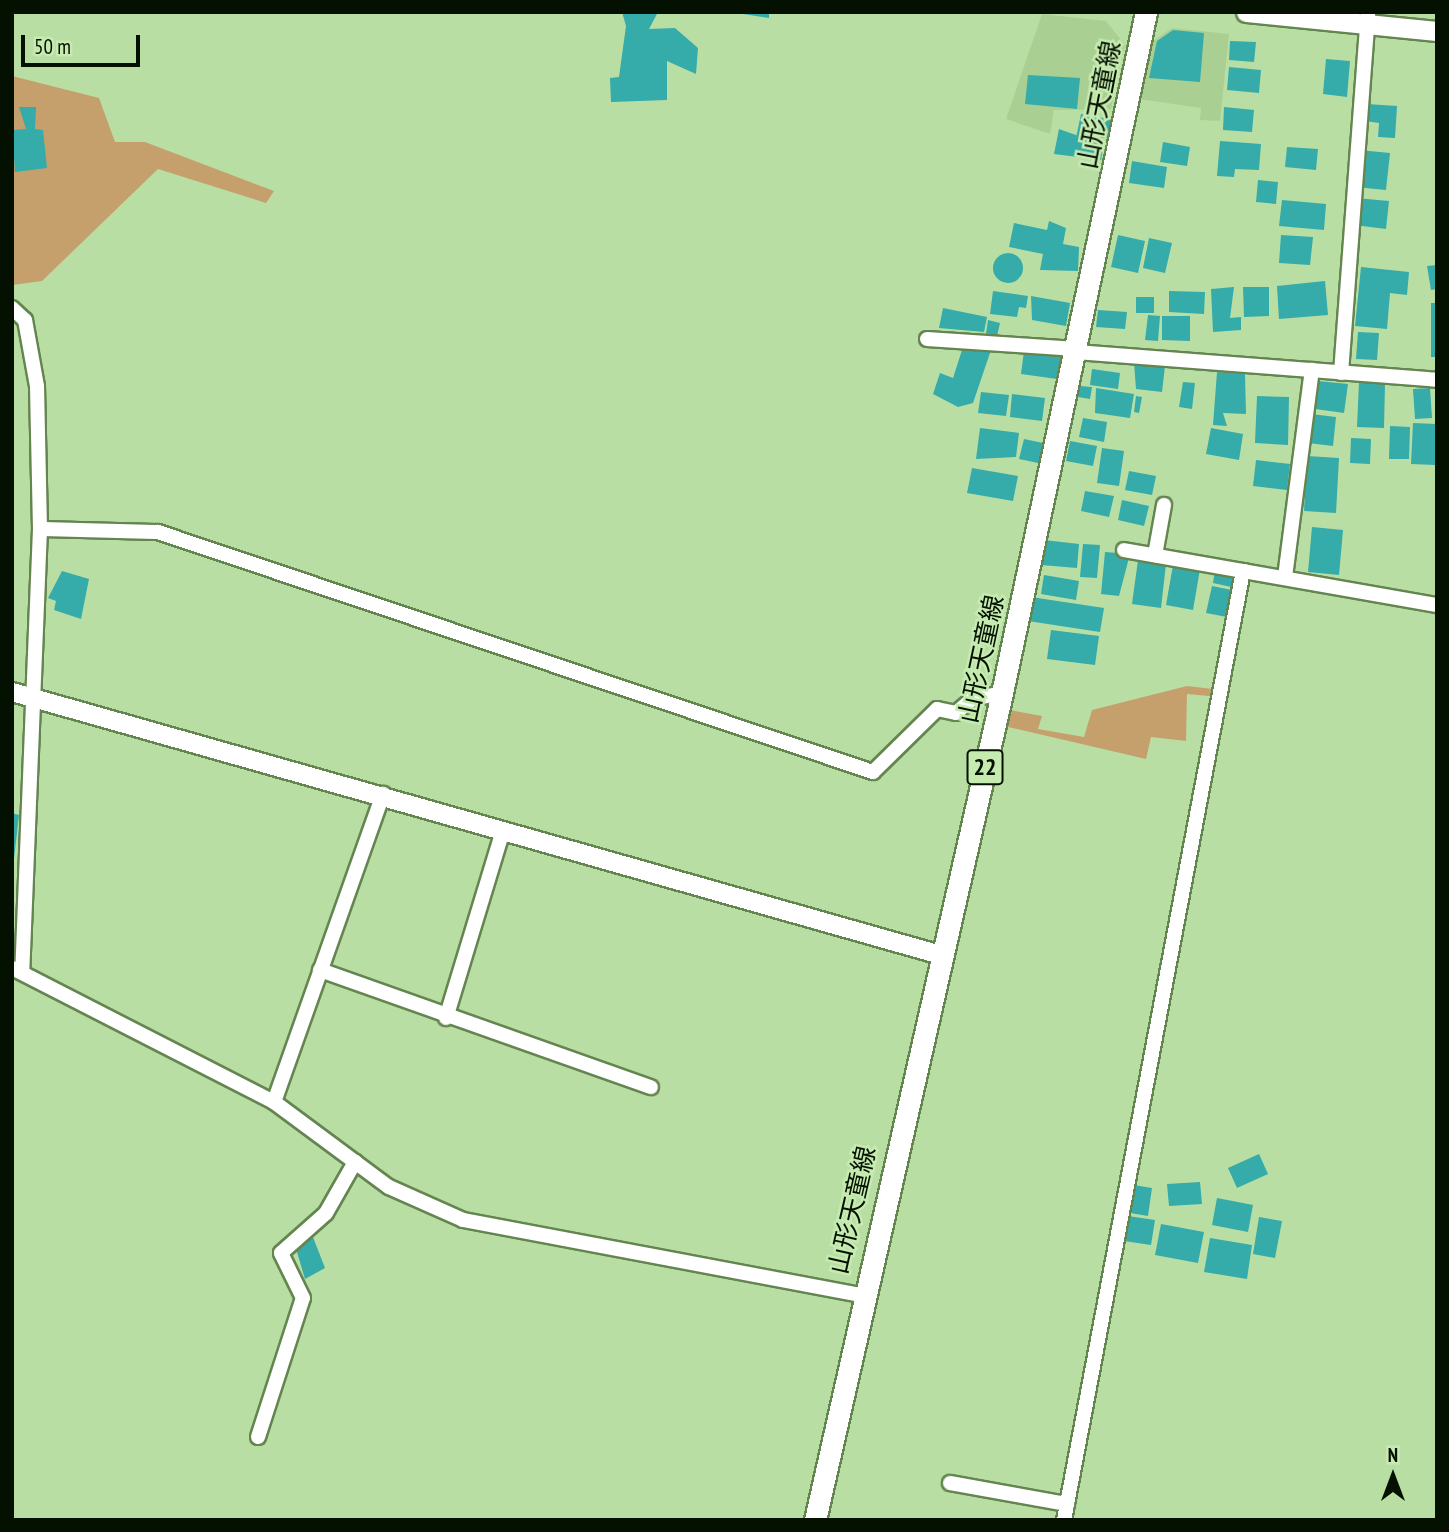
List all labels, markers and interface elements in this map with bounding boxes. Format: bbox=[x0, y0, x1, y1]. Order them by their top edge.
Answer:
scale bar bbox=[24, 21, 144, 65]
text: 50 m bbox=[34, 33, 71, 60]
street label: 山形天童線 bbox=[1071, 38, 1127, 172]
street label: 山形天童線 bbox=[952, 592, 1010, 726]
road number: 22 bbox=[966, 746, 1004, 788]
street label: 山形天童線 bbox=[822, 1143, 882, 1277]
north arrow bbox=[1358, 1441, 1428, 1511]
text: N bbox=[1388, 1443, 1398, 1467]

